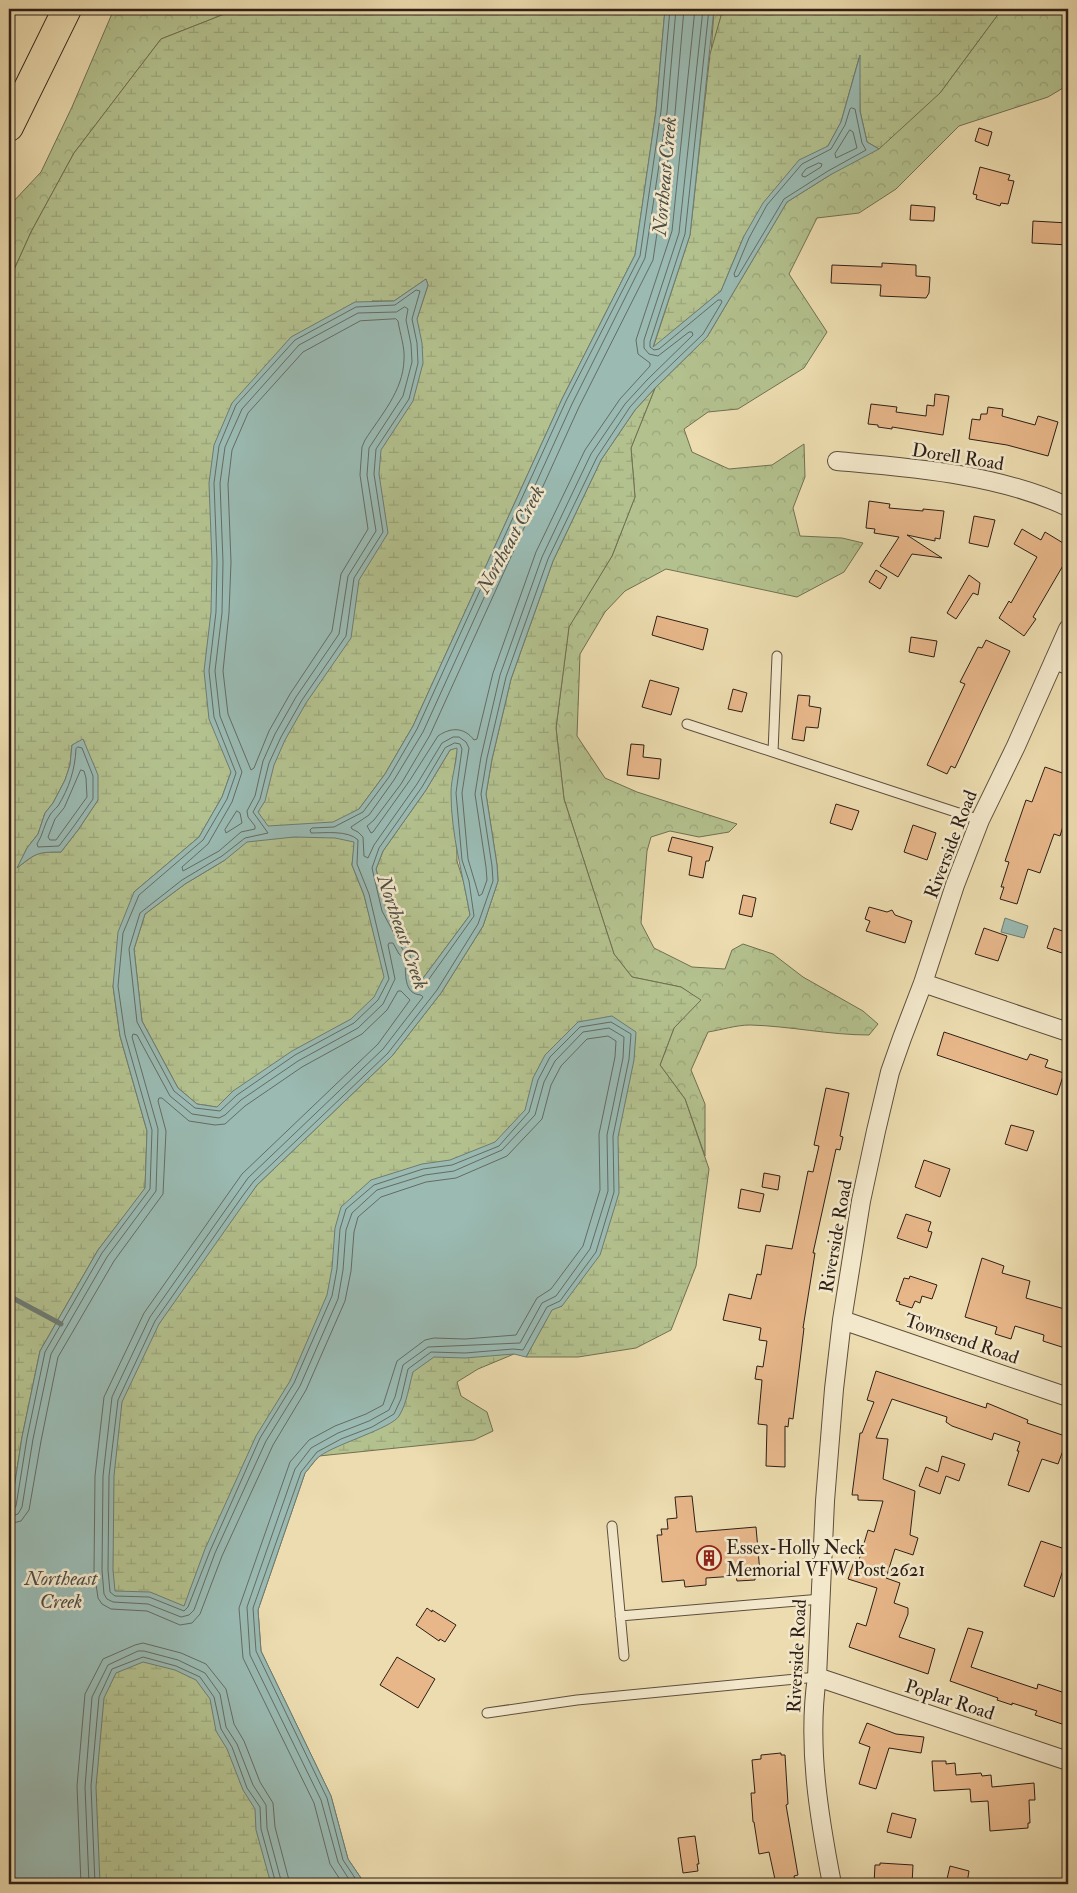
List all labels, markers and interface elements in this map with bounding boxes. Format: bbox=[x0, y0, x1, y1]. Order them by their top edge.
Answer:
water label: Northeast Creek bbox=[647, 115, 682, 238]
street label: Dorell Road bbox=[910, 438, 1006, 476]
water label: Northeast Creek bbox=[470, 481, 550, 598]
street label: Riverside Road bbox=[919, 786, 983, 902]
water label: Northeast Creek bbox=[371, 871, 434, 993]
street label: Riverside Road bbox=[814, 1177, 858, 1294]
street label: Townsend Road bbox=[901, 1308, 1023, 1370]
place label: Essex-Holly Neck Memorial VFW Post 2621 bbox=[726, 1536, 925, 1582]
building icon: Essex-Holly Neck Memorial VFW Post 2621 bbox=[696, 1545, 722, 1571]
water label: Northeast Creek bbox=[24, 1566, 99, 1614]
street label: Riverside Road bbox=[782, 1598, 812, 1714]
street label: Poplar Road bbox=[902, 1674, 998, 1727]

